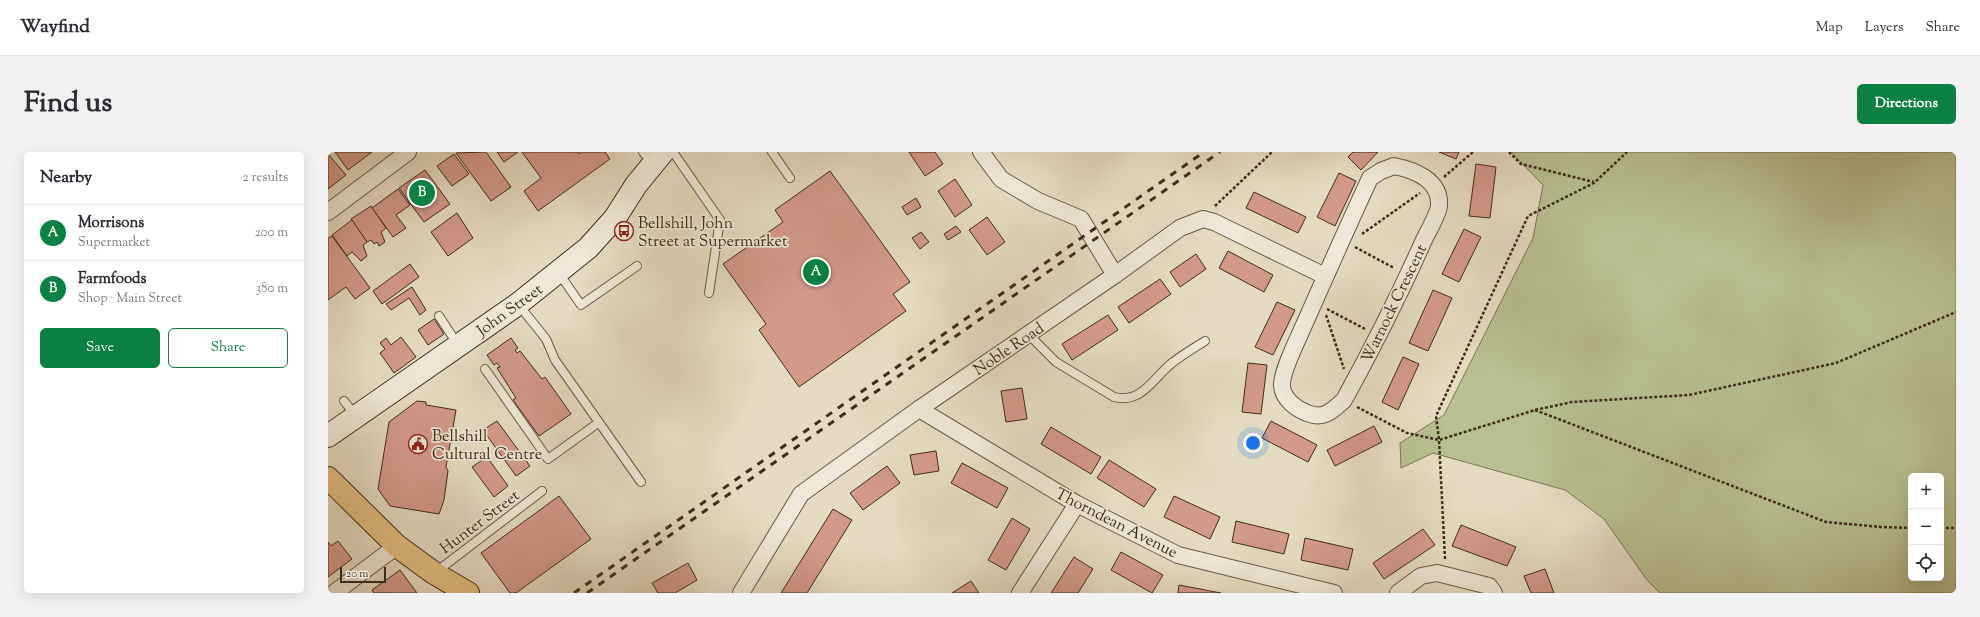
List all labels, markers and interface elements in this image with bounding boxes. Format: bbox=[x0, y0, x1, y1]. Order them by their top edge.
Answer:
text: Wayfind bbox=[20, 14, 90, 41]
text: Map bbox=[1816, 18, 1843, 38]
text: Layers bbox=[1865, 18, 1903, 38]
text: Share bbox=[1925, 18, 1960, 38]
text: Find us bbox=[24, 84, 112, 124]
button: Directions bbox=[1857, 84, 1956, 124]
text: Nearby bbox=[40, 166, 92, 190]
text: 2 results bbox=[243, 169, 288, 187]
pin: B bbox=[409, 178, 435, 208]
text: Morrisons bbox=[78, 213, 144, 234]
place label: Bellshill, John Street at Supermarket bbox=[638, 213, 788, 254]
bus stop icon: Bellshill, John Street at Supermarket bbox=[613, 220, 635, 242]
text: A bbox=[48, 224, 58, 242]
text: 200 m bbox=[255, 224, 288, 242]
text: Supermarket bbox=[78, 234, 150, 252]
street label: Warnock Crescent bbox=[1357, 241, 1434, 367]
pin: A bbox=[803, 257, 829, 287]
text: Farmfoods bbox=[78, 269, 146, 290]
street label: John Street bbox=[472, 279, 549, 344]
text: B bbox=[49, 280, 57, 298]
text: 380 m bbox=[256, 280, 288, 298]
text: Shop · Main Street bbox=[78, 290, 182, 308]
street label: Noble Road bbox=[969, 318, 1049, 382]
button: Save bbox=[40, 328, 160, 368]
button: Share bbox=[168, 328, 288, 368]
place label: Bellshill Cultural Centre bbox=[432, 426, 542, 467]
public building icon: Bellshill Cultural Centre bbox=[407, 433, 429, 455]
your location bbox=[1243, 433, 1263, 453]
map controls bbox=[1908, 473, 1944, 581]
button: + bbox=[1908, 473, 1944, 509]
street label: Thorndean Avenue bbox=[1051, 483, 1181, 565]
street label: Hunter Street bbox=[436, 485, 526, 561]
button: − bbox=[1908, 509, 1944, 545]
button: locate bbox=[1908, 545, 1944, 581]
scale bar bbox=[340, 565, 386, 584]
text: 20 m bbox=[346, 566, 368, 582]

